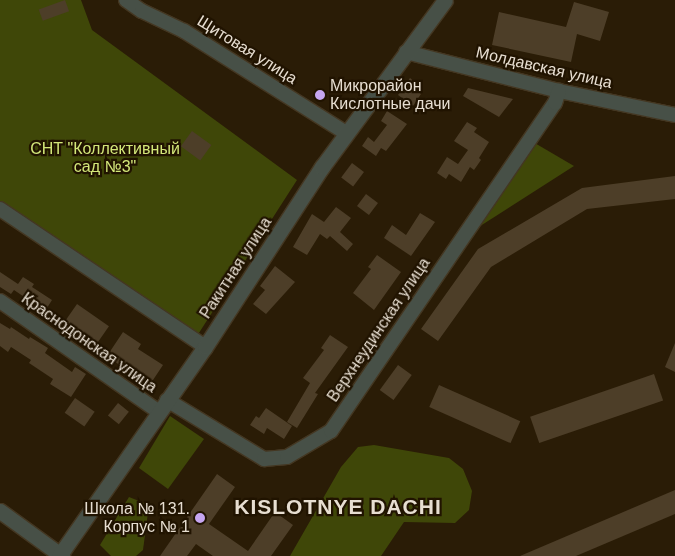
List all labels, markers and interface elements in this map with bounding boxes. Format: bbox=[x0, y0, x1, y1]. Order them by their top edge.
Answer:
street label: Щитовая улица bbox=[193, 12, 301, 88]
street label: Молдавская улица bbox=[474, 43, 614, 93]
place label: Микрорайон Кислотные дачи bbox=[330, 76, 450, 114]
marker: Микрорайон Кислотные дачи bbox=[314, 89, 326, 101]
park label: СНТ "Коллективный сад №3" bbox=[30, 139, 180, 177]
street label: Ракитная улица bbox=[196, 214, 276, 322]
street label: Верхнеудинская улица bbox=[324, 254, 434, 406]
street label: Краснодонская улица bbox=[18, 289, 160, 397]
district label: KISLOTNYE DACHI bbox=[232, 494, 444, 520]
place label: Школа № 131. Корпус № 1 bbox=[84, 499, 190, 537]
marker: Школа № 131. Корпус № 1 bbox=[194, 512, 206, 524]

